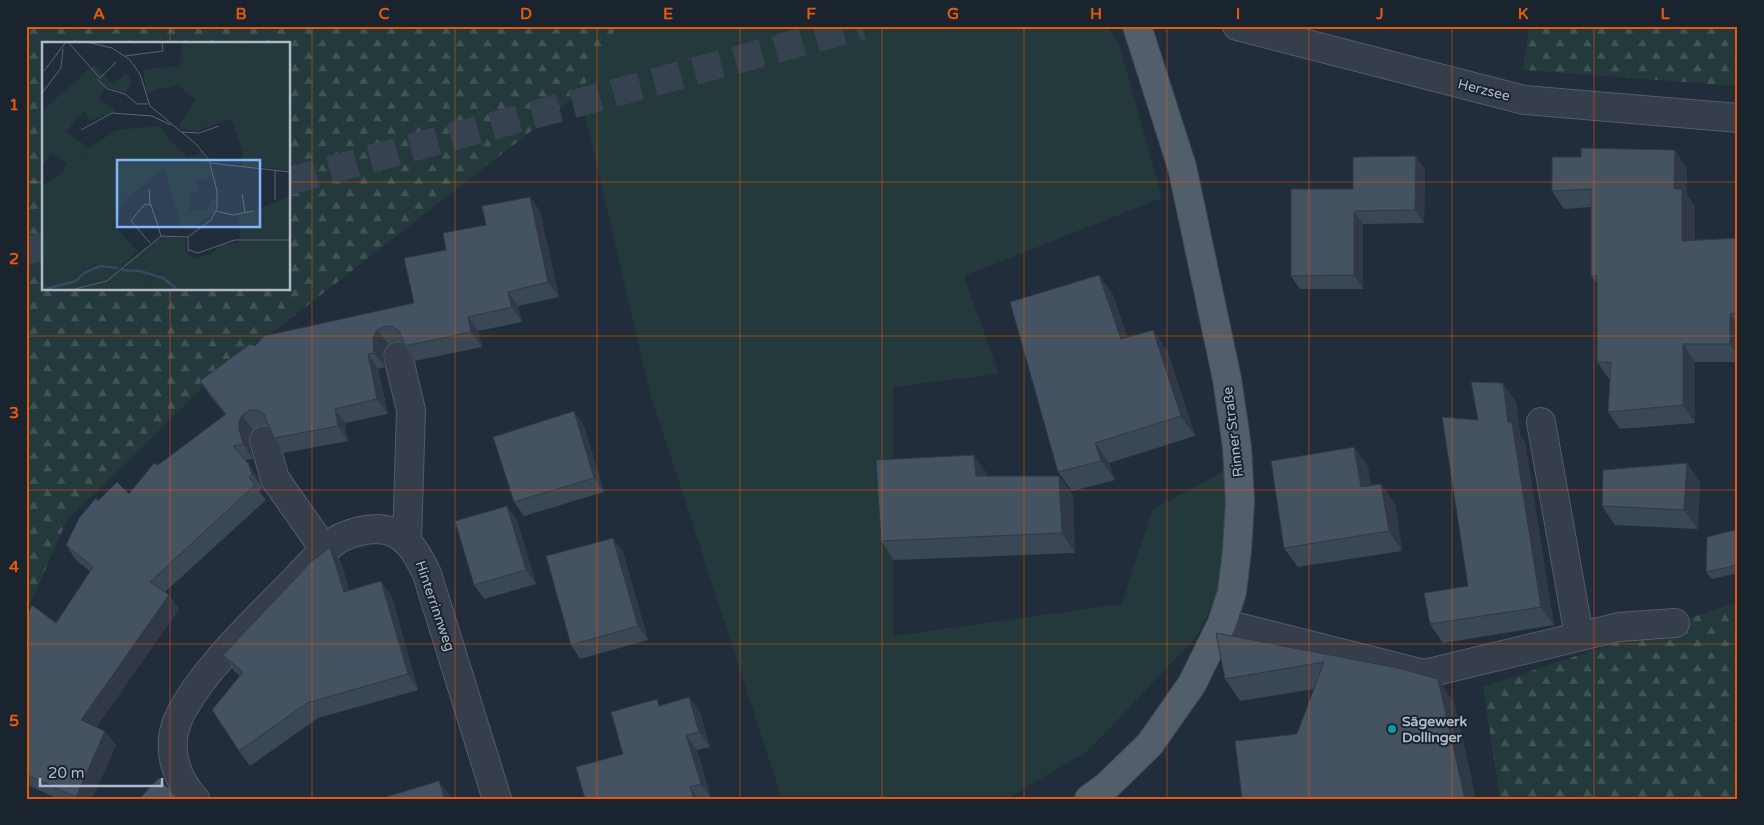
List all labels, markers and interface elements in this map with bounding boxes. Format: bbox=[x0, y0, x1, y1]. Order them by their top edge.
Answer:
text: A bbox=[93, 4, 105, 24]
text: B bbox=[235, 4, 247, 24]
text: C bbox=[378, 4, 390, 24]
text: D bbox=[520, 4, 532, 24]
text: E bbox=[663, 4, 673, 24]
text: F bbox=[806, 4, 816, 24]
text: G bbox=[947, 4, 959, 24]
text: H bbox=[1090, 4, 1102, 24]
text: I bbox=[1236, 4, 1240, 24]
text: J bbox=[1375, 4, 1384, 24]
text: K bbox=[1518, 4, 1529, 24]
text: L bbox=[1660, 4, 1670, 24]
inset map bbox=[42, 42, 290, 290]
street label: Herzsee bbox=[1456, 75, 1512, 105]
text: 1 bbox=[9, 95, 19, 115]
text: 2 bbox=[9, 249, 19, 269]
street label: Rinner Straße bbox=[1219, 386, 1247, 478]
text: 3 bbox=[9, 403, 19, 423]
text: 4 bbox=[9, 557, 19, 577]
street label: Hinterrinnweg bbox=[412, 559, 458, 653]
text: 5 bbox=[9, 711, 19, 731]
place label: Sägewerk Dollinger bbox=[1402, 713, 1467, 746]
marker: Sägewerk Dollinger bbox=[1386, 723, 1398, 735]
scale bar bbox=[40, 755, 162, 787]
text: 20 m bbox=[48, 764, 85, 782]

